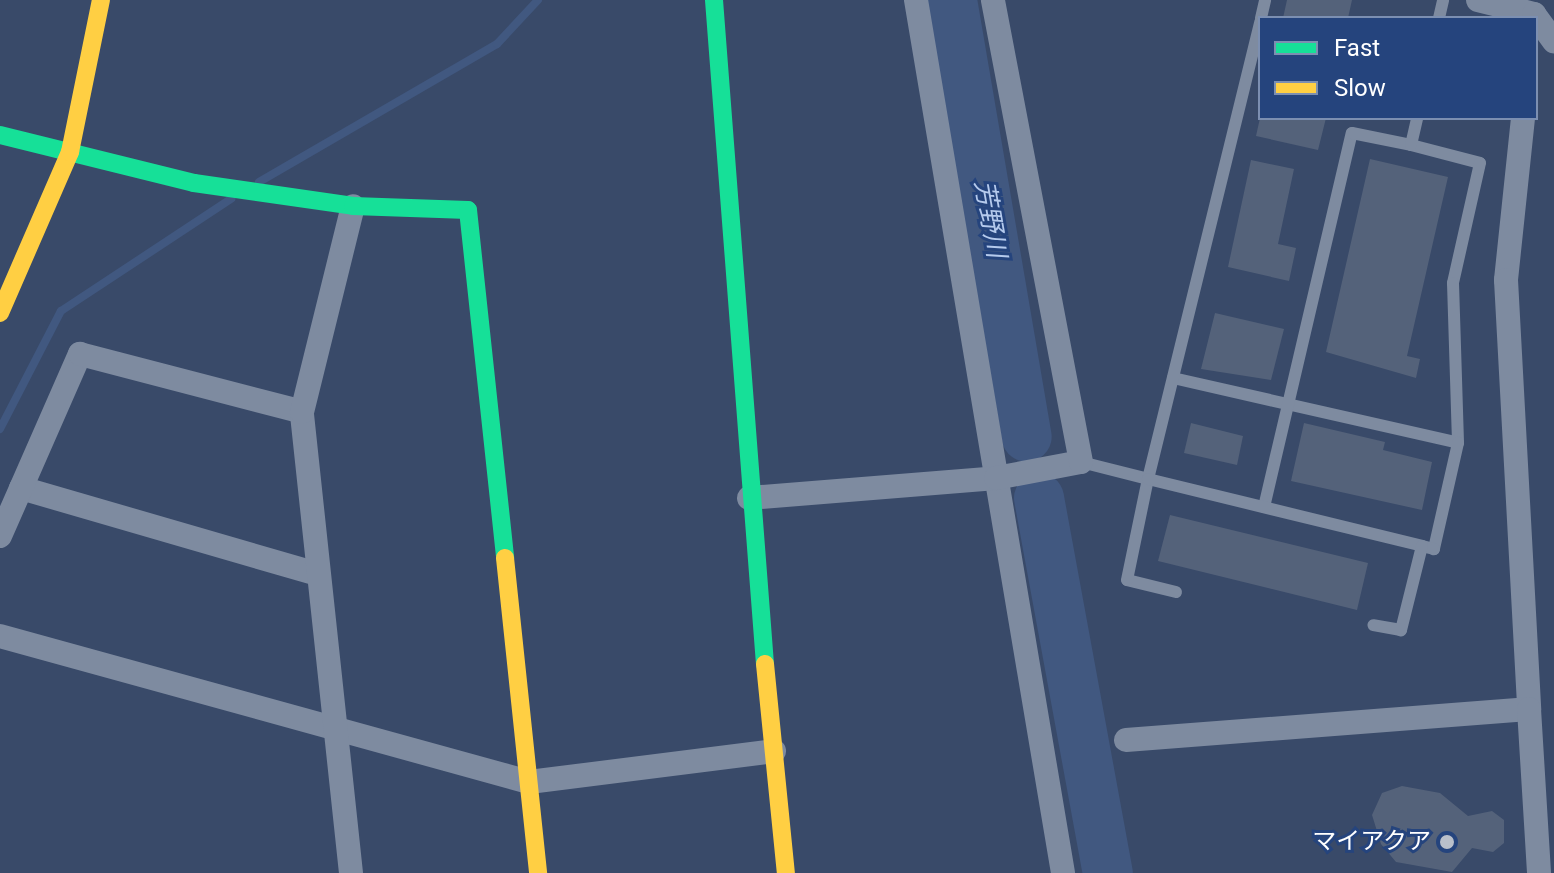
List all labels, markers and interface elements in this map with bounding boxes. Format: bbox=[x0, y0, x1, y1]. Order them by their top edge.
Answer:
legend bbox=[1258, 16, 1538, 120]
text: Fast bbox=[1334, 34, 1380, 62]
text: Slow bbox=[1334, 74, 1386, 102]
water label: 芳野川 bbox=[968, 178, 1012, 260]
place label: マイアクア bbox=[1311, 828, 1431, 856]
marker: マイアクア bbox=[1438, 833, 1456, 851]

